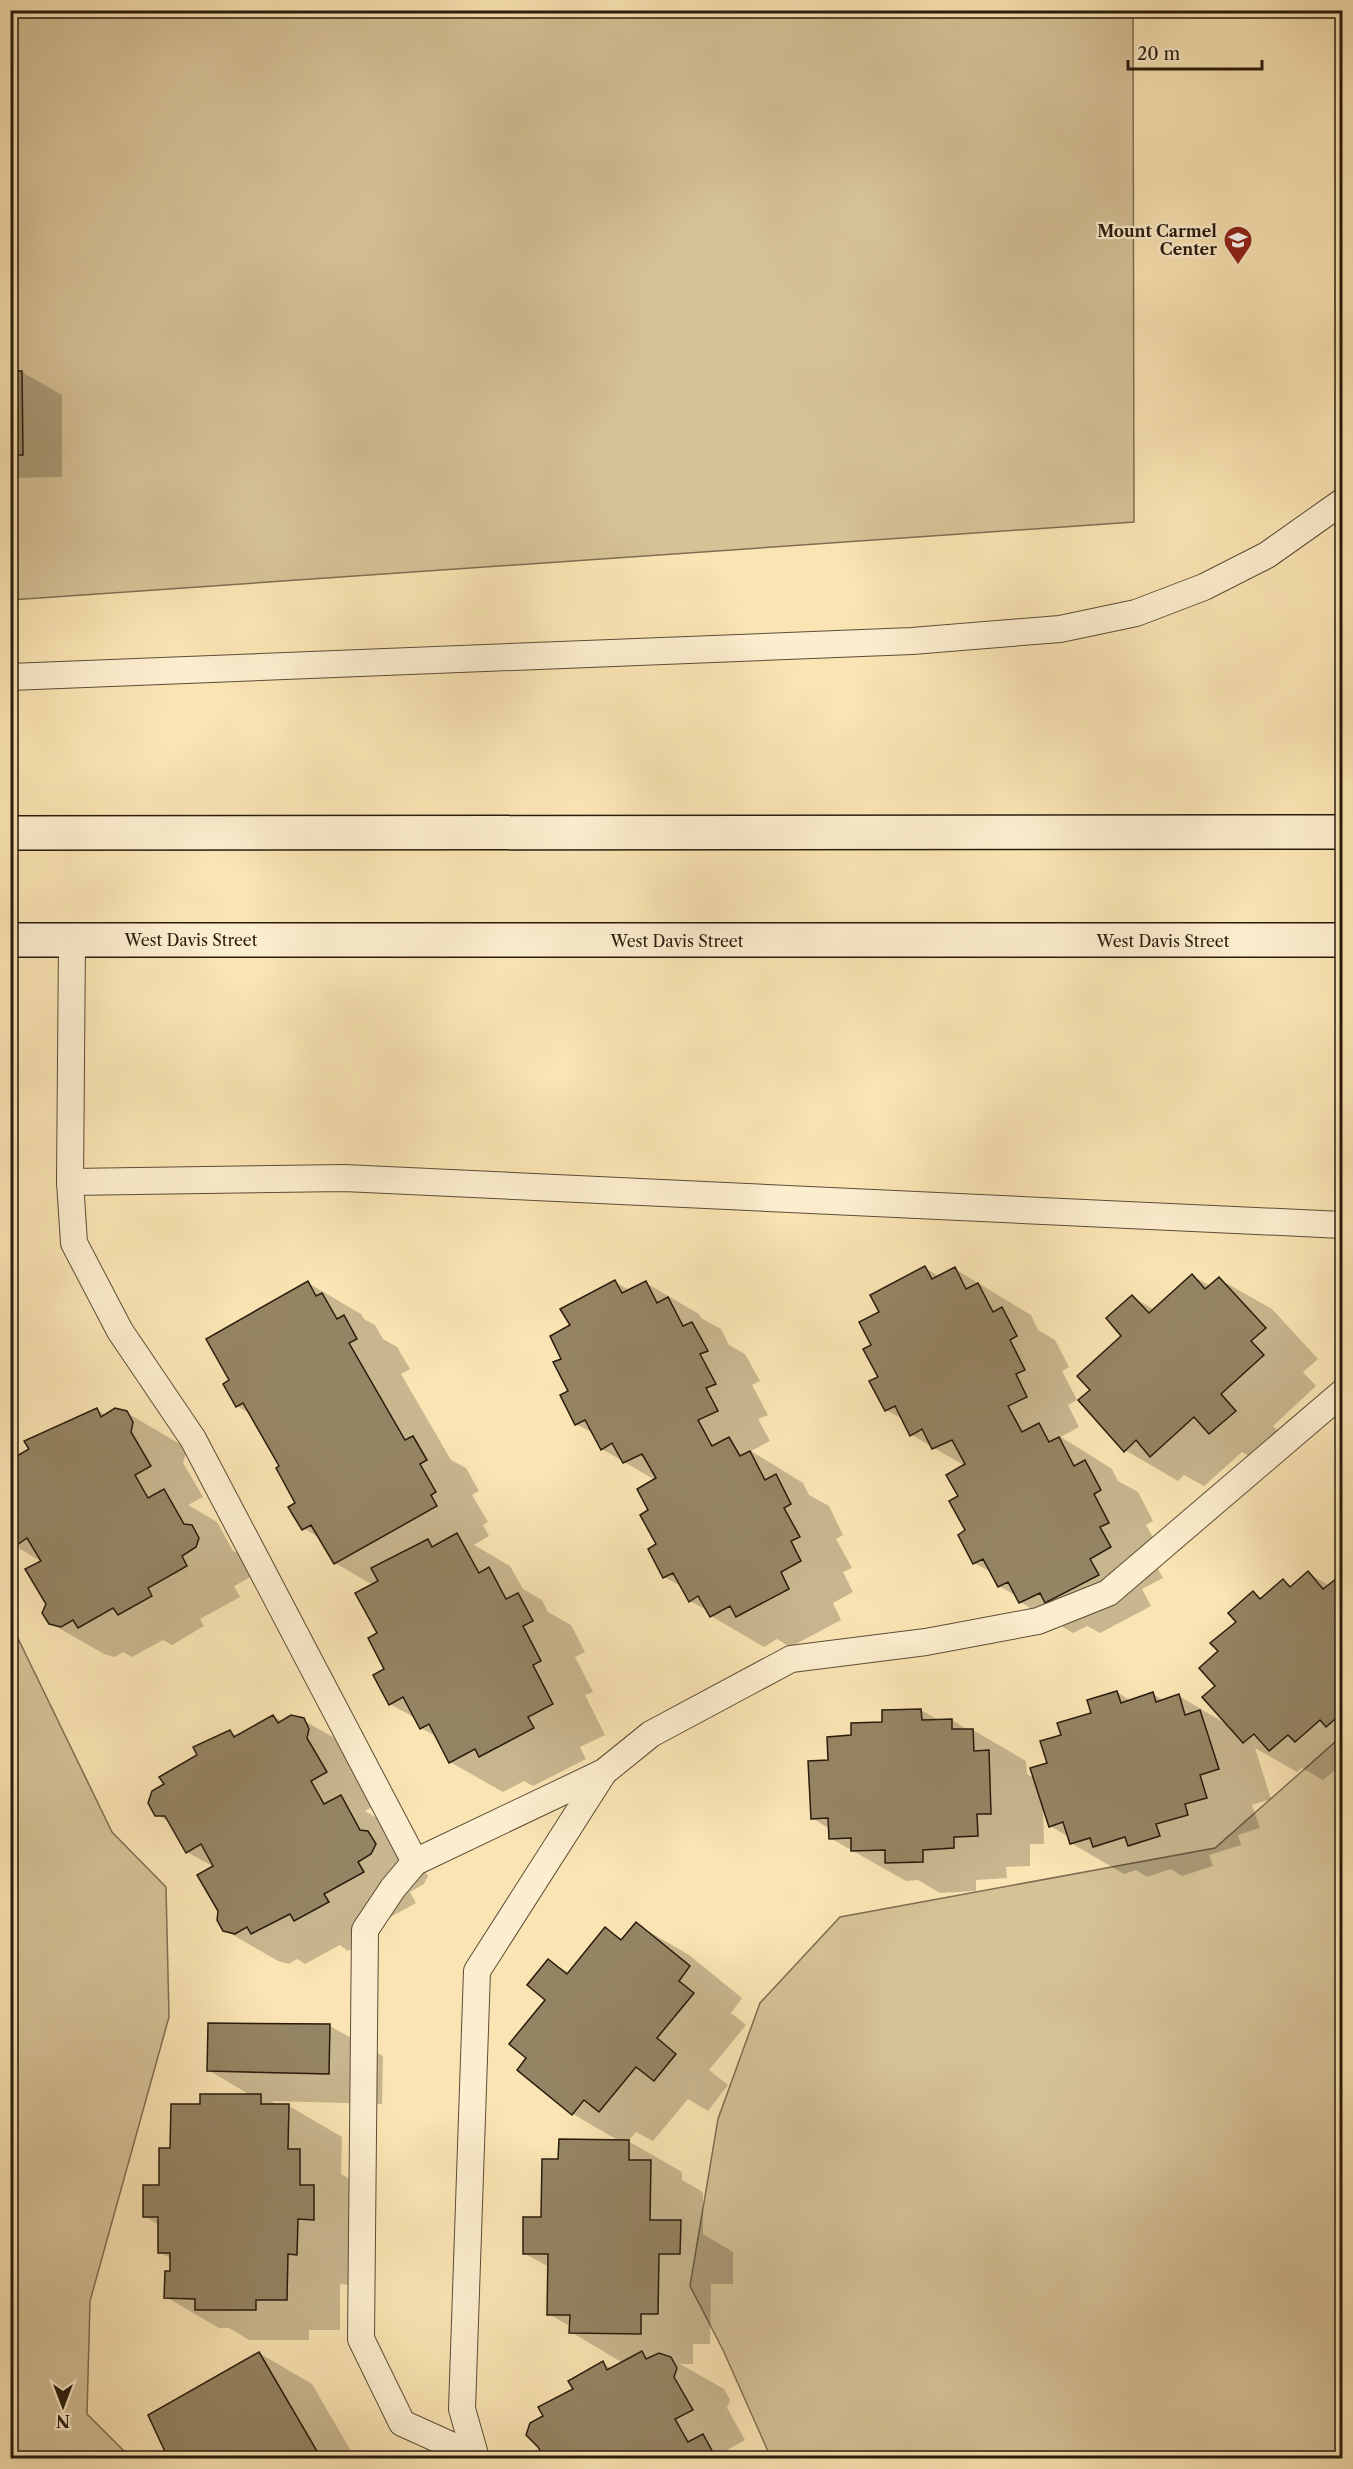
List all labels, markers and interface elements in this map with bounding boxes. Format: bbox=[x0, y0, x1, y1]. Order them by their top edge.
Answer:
scale bar bbox=[1128, 33, 1262, 71]
text: 20 m bbox=[1137, 43, 1181, 65]
place label: Mount Carmel Center bbox=[1097, 221, 1217, 259]
school or university icon: Mount Carmel Center bbox=[1222, 224, 1254, 266]
street label: West Davis Street bbox=[124, 930, 258, 950]
street label: West Davis Street bbox=[610, 931, 744, 951]
street label: West Davis Street bbox=[1096, 931, 1230, 951]
north arrow bbox=[33, 2376, 93, 2436]
text: N bbox=[56, 2411, 70, 2431]

